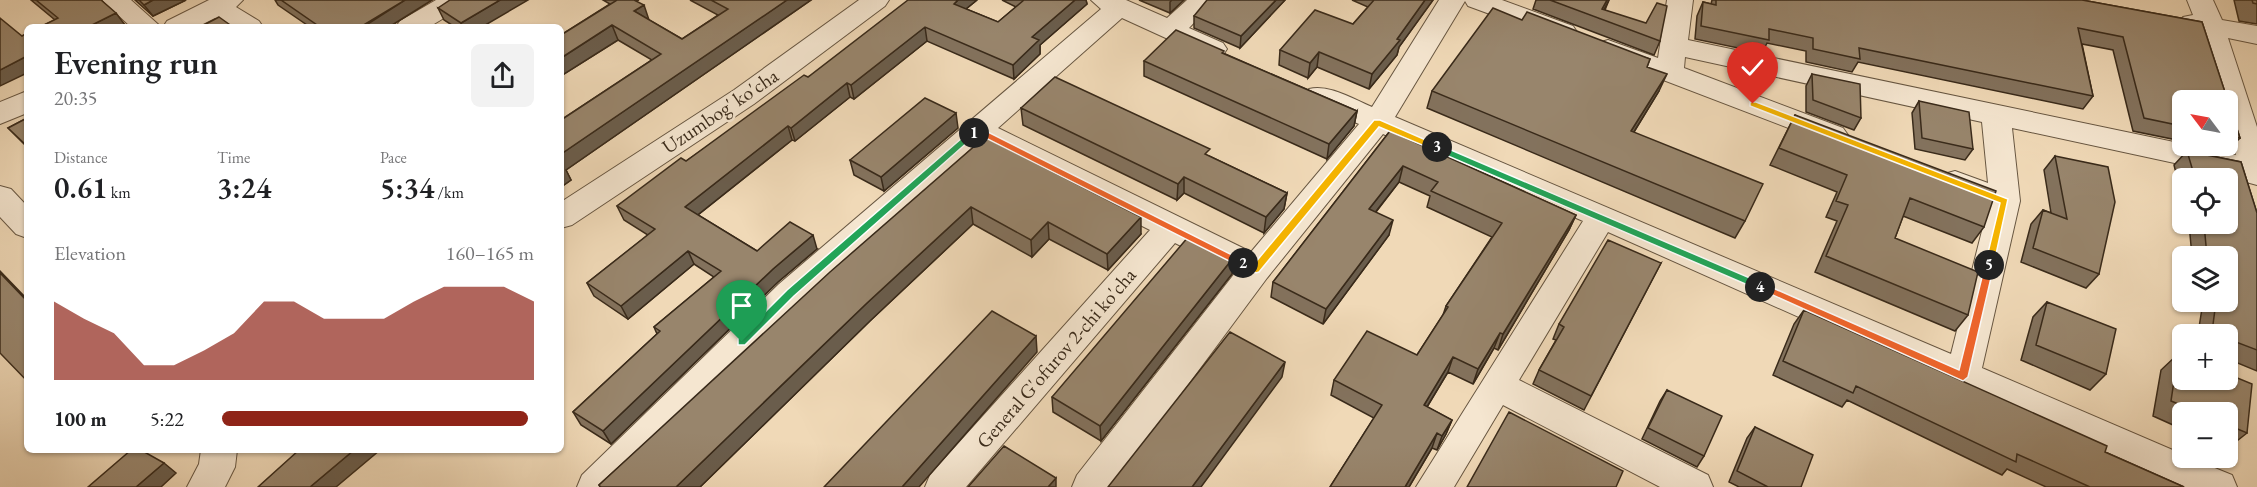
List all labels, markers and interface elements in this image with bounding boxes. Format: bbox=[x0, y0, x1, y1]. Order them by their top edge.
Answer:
text: Evening run bbox=[54, 41, 218, 84]
pin bbox=[1727, 42, 1778, 104]
button: share bbox=[471, 44, 534, 107]
icon: check bbox=[1736, 51, 1769, 84]
street label: Uzumbog' ko'cha bbox=[657, 62, 783, 160]
text: 20:35 bbox=[54, 85, 97, 111]
north arrow bbox=[2172, 90, 2238, 156]
map controls bbox=[2172, 90, 2238, 468]
pin: 1 bbox=[959, 118, 989, 148]
text: 1 bbox=[970, 122, 978, 143]
pin: 3 bbox=[1422, 132, 1452, 162]
text: 3 bbox=[1433, 136, 1441, 157]
text: Distance bbox=[54, 147, 107, 168]
text: Time bbox=[217, 147, 250, 168]
text: Pace bbox=[380, 147, 407, 168]
text: 0.61 bbox=[54, 168, 107, 207]
text: 3:24 bbox=[217, 168, 271, 207]
text: 5:34 bbox=[380, 168, 434, 207]
button: locate bbox=[2172, 168, 2238, 234]
text: km bbox=[107, 182, 131, 203]
text: /km bbox=[434, 182, 464, 203]
text: Elevation bbox=[54, 240, 126, 266]
text: 160–165 m bbox=[446, 240, 534, 266]
button: layers bbox=[2172, 246, 2238, 312]
pin: 2 bbox=[1228, 248, 1258, 278]
pin: 5 bbox=[1974, 250, 2004, 280]
text: 2 bbox=[1239, 252, 1247, 273]
text: 5 bbox=[1985, 254, 1993, 275]
street label: General G'ofurov 2-chi ko'cha bbox=[970, 262, 1142, 454]
pin: 4 bbox=[1745, 272, 1775, 302]
text: 4 bbox=[1756, 276, 1764, 297]
pin bbox=[716, 280, 767, 342]
icon: arrive bbox=[725, 289, 758, 322]
button: + bbox=[2172, 324, 2238, 390]
button: − bbox=[2172, 402, 2238, 468]
text: 100 m bbox=[54, 406, 107, 432]
text: 5:22 bbox=[150, 406, 184, 432]

